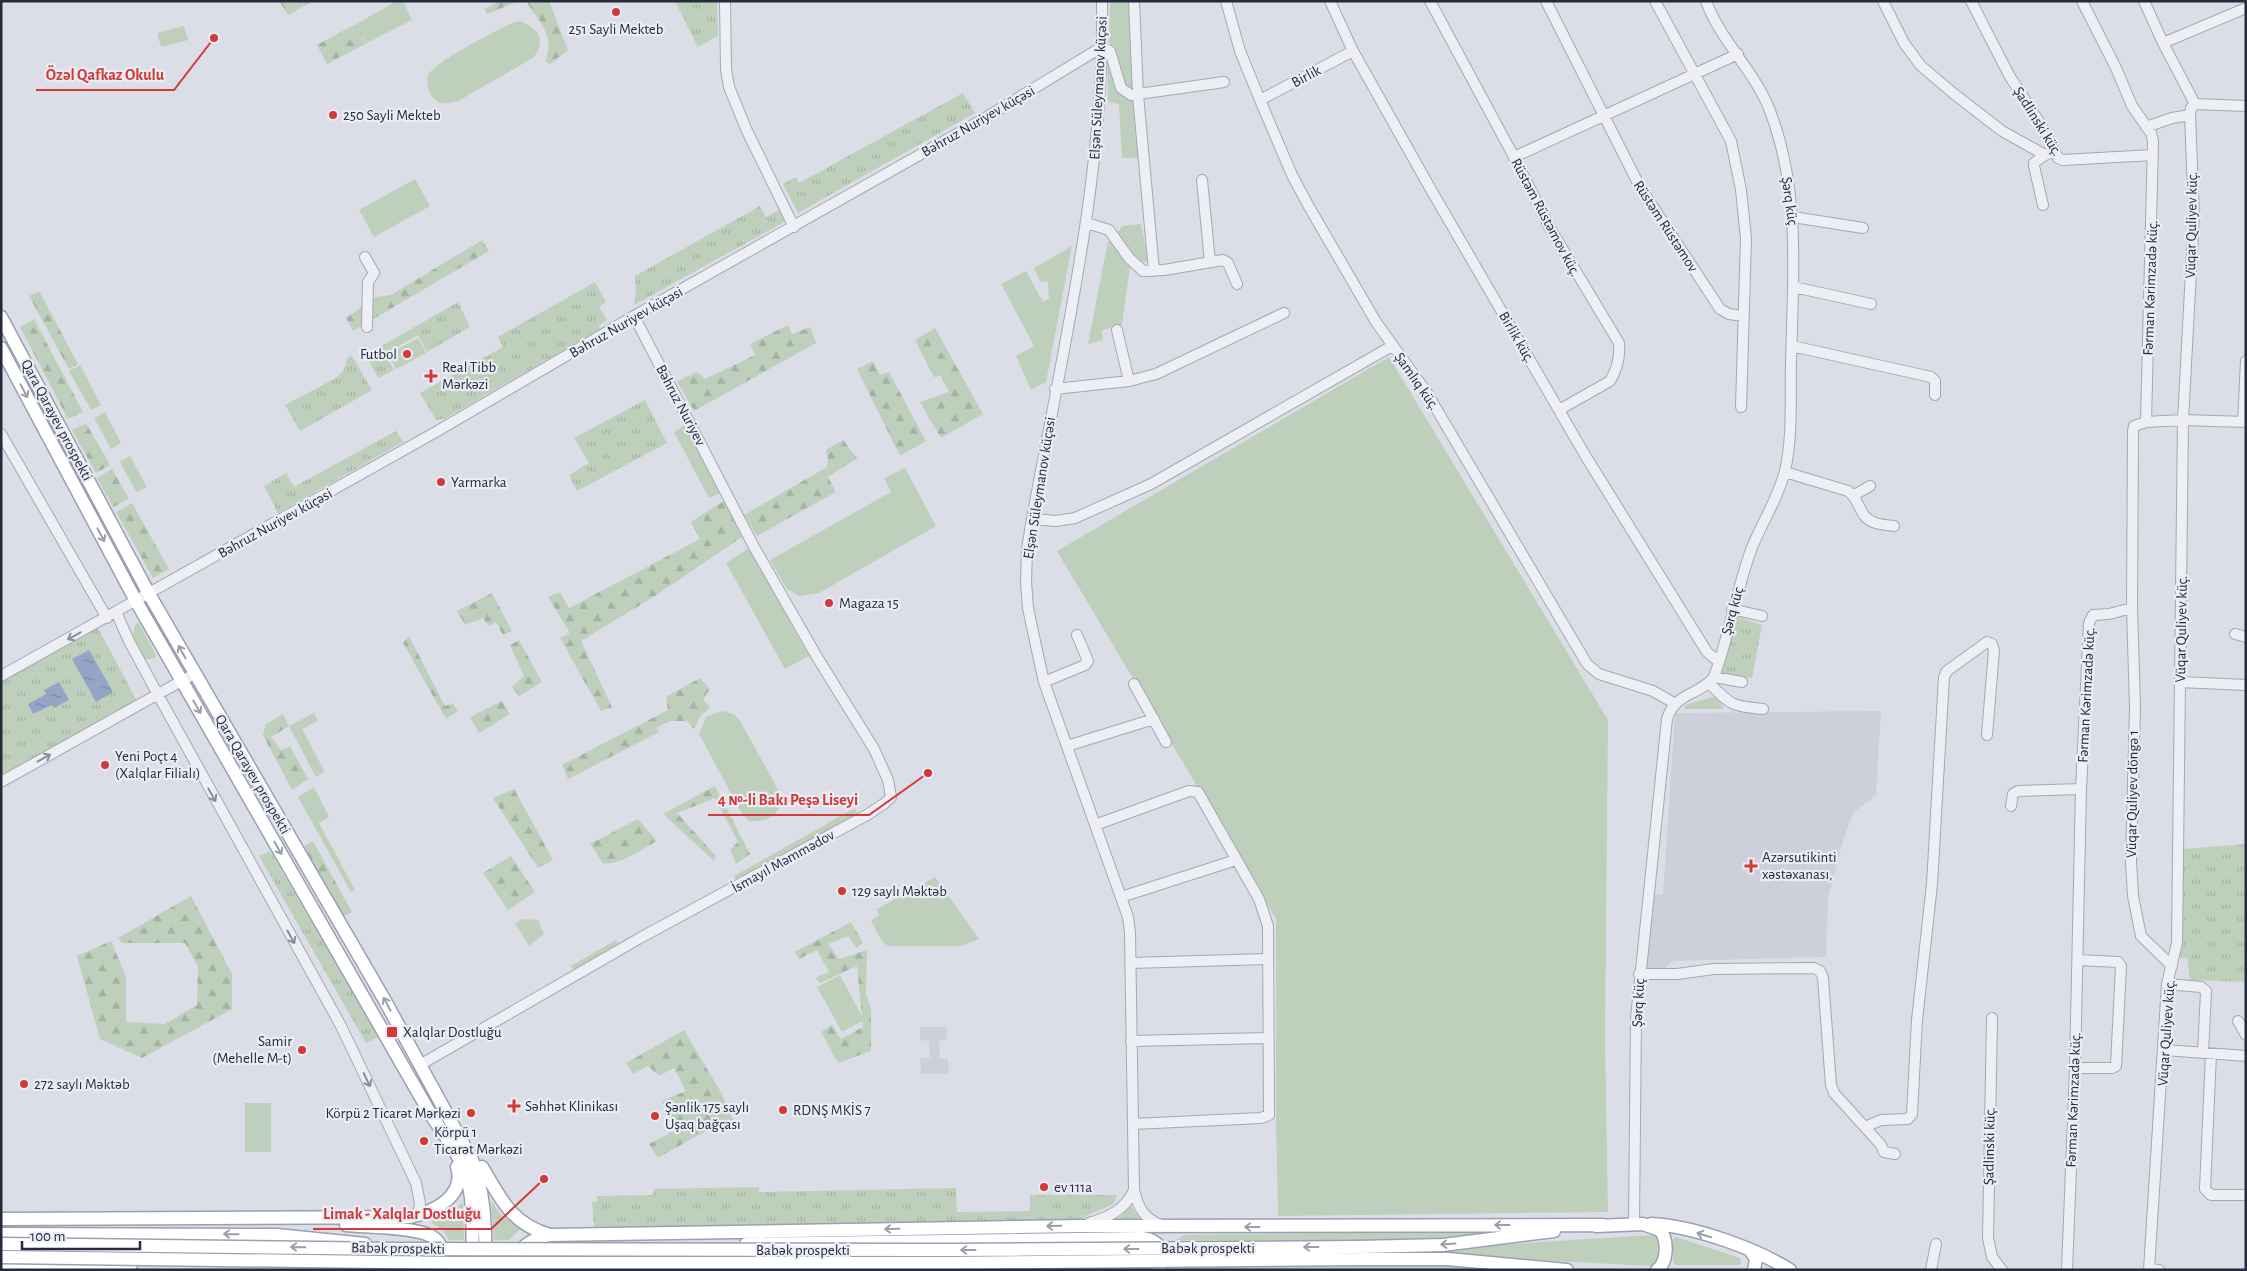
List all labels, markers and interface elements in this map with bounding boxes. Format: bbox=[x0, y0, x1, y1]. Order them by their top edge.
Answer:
marker: 251 Sayli Mekteb bbox=[610, 6, 622, 18]
street label: Elşən Süleymanov küçəsi bbox=[1087, 16, 1110, 160]
place label: 251 Sayli Mekteb bbox=[569, 22, 664, 37]
callout: Özəl Qafkaz Okulu bbox=[36, 59, 174, 90]
street label: Birlik bbox=[1289, 63, 1323, 90]
text: Özəl Qafkaz Okulu bbox=[46, 65, 165, 84]
street label: Bəhruz Nuriyev küçəsi bbox=[919, 83, 1037, 160]
street label: Şadlinski küç. bbox=[2010, 84, 2065, 158]
place label: 250 Sayli Mekteb bbox=[343, 108, 441, 123]
marker: 250 Sayli Mekteb bbox=[327, 109, 339, 121]
street label: Rüstəm Rüstəmov küç. bbox=[1508, 156, 1583, 279]
street label: Vüqar Quliyev küç. bbox=[2183, 171, 2200, 279]
street label: Şərq küç bbox=[1779, 176, 1800, 226]
street label: Rüstəm Rüstəmov bbox=[1631, 178, 1701, 275]
street label: Fərman Kərimzadə küç. bbox=[2141, 220, 2160, 356]
street label: Bəhruz Nuriyev küçəsi bbox=[567, 284, 685, 361]
street label: Birlik küç. bbox=[1496, 309, 1537, 365]
place label: Futbol bbox=[360, 347, 397, 362]
marker: Futbol bbox=[401, 348, 413, 360]
street label: Şamlıq küç. bbox=[1391, 350, 1442, 413]
street label: Qara Qarayev prospekti bbox=[18, 357, 95, 483]
place label: Real Tibb Mərkəzi bbox=[442, 360, 497, 392]
street label: Bəhruz Nuriyev bbox=[653, 362, 708, 449]
marker: Real Tibb Mərkəzi bbox=[424, 369, 438, 383]
one-way arrow bbox=[19, 384, 29, 399]
street label: Elşən Süleymanov küçəsi bbox=[1021, 416, 1058, 560]
place label: Yarmarka bbox=[451, 475, 507, 490]
marker: Yarmarka bbox=[435, 476, 447, 488]
street label: Bəhruz Nuriyev küçəsi bbox=[216, 486, 335, 561]
one-way arrow bbox=[96, 527, 106, 542]
street label: Vüqar Quliyev küç. bbox=[2173, 575, 2190, 683]
street label: Şərq küç bbox=[1719, 585, 1746, 637]
place label: Magaza 15 bbox=[839, 596, 899, 611]
marker: Magaza 15 bbox=[823, 597, 835, 609]
street label: Fərman Kərimzadə küç. bbox=[2075, 627, 2098, 763]
one-way arrow bbox=[66, 631, 81, 641]
one-way arrow bbox=[177, 644, 187, 659]
one-way arrow bbox=[192, 700, 202, 715]
street label: Qara Qarayev prospekti bbox=[212, 712, 293, 837]
street label: Vüqar Quliyev döngə 1 bbox=[2124, 730, 2141, 858]
place label: Yeni Poçt 4 (Xalqlar Filialı) bbox=[115, 749, 201, 781]
one-way arrow bbox=[36, 753, 50, 763]
marker: Yeni Poçt 4 (Xalqlar Filialı) bbox=[99, 759, 111, 771]
callout: 4 №-li Bakı Peşə Liseyi bbox=[708, 784, 869, 815]
one-way arrow bbox=[208, 787, 217, 802]
text: 4 №-li Bakı Peşə Liseyi bbox=[718, 792, 858, 809]
street label: İsmayıl Məmmədov bbox=[728, 825, 838, 896]
one-way arrow bbox=[273, 841, 283, 856]
place label: Azərsutikinti xəstəxanası, bbox=[1762, 850, 1837, 882]
marker: Azərsutikinti xəstəxanası, bbox=[1744, 859, 1758, 873]
place label: 129 saylı Məktəb bbox=[852, 884, 947, 899]
marker: 129 saylı Məktəb bbox=[836, 885, 848, 897]
one-way arrow bbox=[287, 929, 296, 944]
street label: Şərq küç bbox=[1630, 978, 1647, 1028]
street label: Vüqar Quliyev küç. bbox=[2155, 979, 2178, 1087]
one-way arrow bbox=[382, 996, 392, 1011]
marker: Xalqlar Dostluğu bbox=[385, 1025, 399, 1039]
place label: Xalqlar Dostluğu bbox=[403, 1025, 502, 1040]
street label: Fərman Kərimzadə küç. bbox=[2064, 1032, 2083, 1168]
place label: Samir (Mehelle M-t) bbox=[212, 1034, 292, 1066]
marker: Samir (Mehelle M-t) bbox=[296, 1044, 308, 1056]
one-way arrow bbox=[362, 1073, 372, 1088]
place label: 272 saylı Məktəb bbox=[34, 1077, 130, 1092]
marker: 272 saylı Məktəb bbox=[18, 1078, 30, 1090]
marker: Səhhət Klinikası bbox=[507, 1099, 521, 1113]
place label: Səhhət Klinikası bbox=[525, 1099, 618, 1114]
place label: Şənlik 175 saylı Uşaq bağçası bbox=[665, 1100, 749, 1132]
place label: RDNŞ MKİS 7 bbox=[793, 1101, 871, 1118]
marker: RDNŞ MKİS 7 bbox=[777, 1104, 789, 1116]
place label: Körpü 2 Ticarət Mərkəzi bbox=[325, 1106, 461, 1121]
marker: Körpü 2 Ticarət Mərkəzi bbox=[465, 1107, 477, 1119]
street label: Şadlinski küç. bbox=[1981, 1107, 1998, 1185]
marker: Şənlik 175 saylı Uşaq bağçası bbox=[649, 1110, 661, 1122]
place label: Körpü 1 Ticarət Mərkəzi bbox=[434, 1125, 523, 1157]
marker: Körpü 1 Ticarət Mərkəzi bbox=[418, 1135, 430, 1147]
place label: ev 111a bbox=[1054, 1180, 1092, 1195]
marker: ev 111a bbox=[1038, 1181, 1050, 1193]
callout: Limak - Xalqlar Dostluğu bbox=[313, 1198, 491, 1229]
text: Limak - Xalqlar Dostluğu bbox=[323, 1206, 482, 1222]
scale bar bbox=[22, 1218, 140, 1250]
one-way arrow bbox=[1494, 1220, 1510, 1230]
one-way arrow bbox=[1046, 1221, 1062, 1231]
one-way arrow bbox=[1244, 1222, 1260, 1232]
one-way arrow bbox=[884, 1224, 900, 1234]
text: 100 m bbox=[30, 1229, 65, 1244]
one-way arrow bbox=[1696, 1229, 1712, 1239]
one-way arrow bbox=[224, 1230, 240, 1239]
street label: Babək prospekti bbox=[351, 1240, 445, 1257]
one-way arrow bbox=[1440, 1240, 1456, 1249]
street label: Babək prospekti bbox=[1161, 1241, 1255, 1256]
one-way arrow bbox=[290, 1242, 306, 1252]
one-way arrow bbox=[1303, 1242, 1319, 1252]
street label: Babək prospekti bbox=[756, 1243, 850, 1258]
one-way arrow bbox=[1123, 1244, 1139, 1254]
one-way arrow bbox=[960, 1245, 976, 1255]

